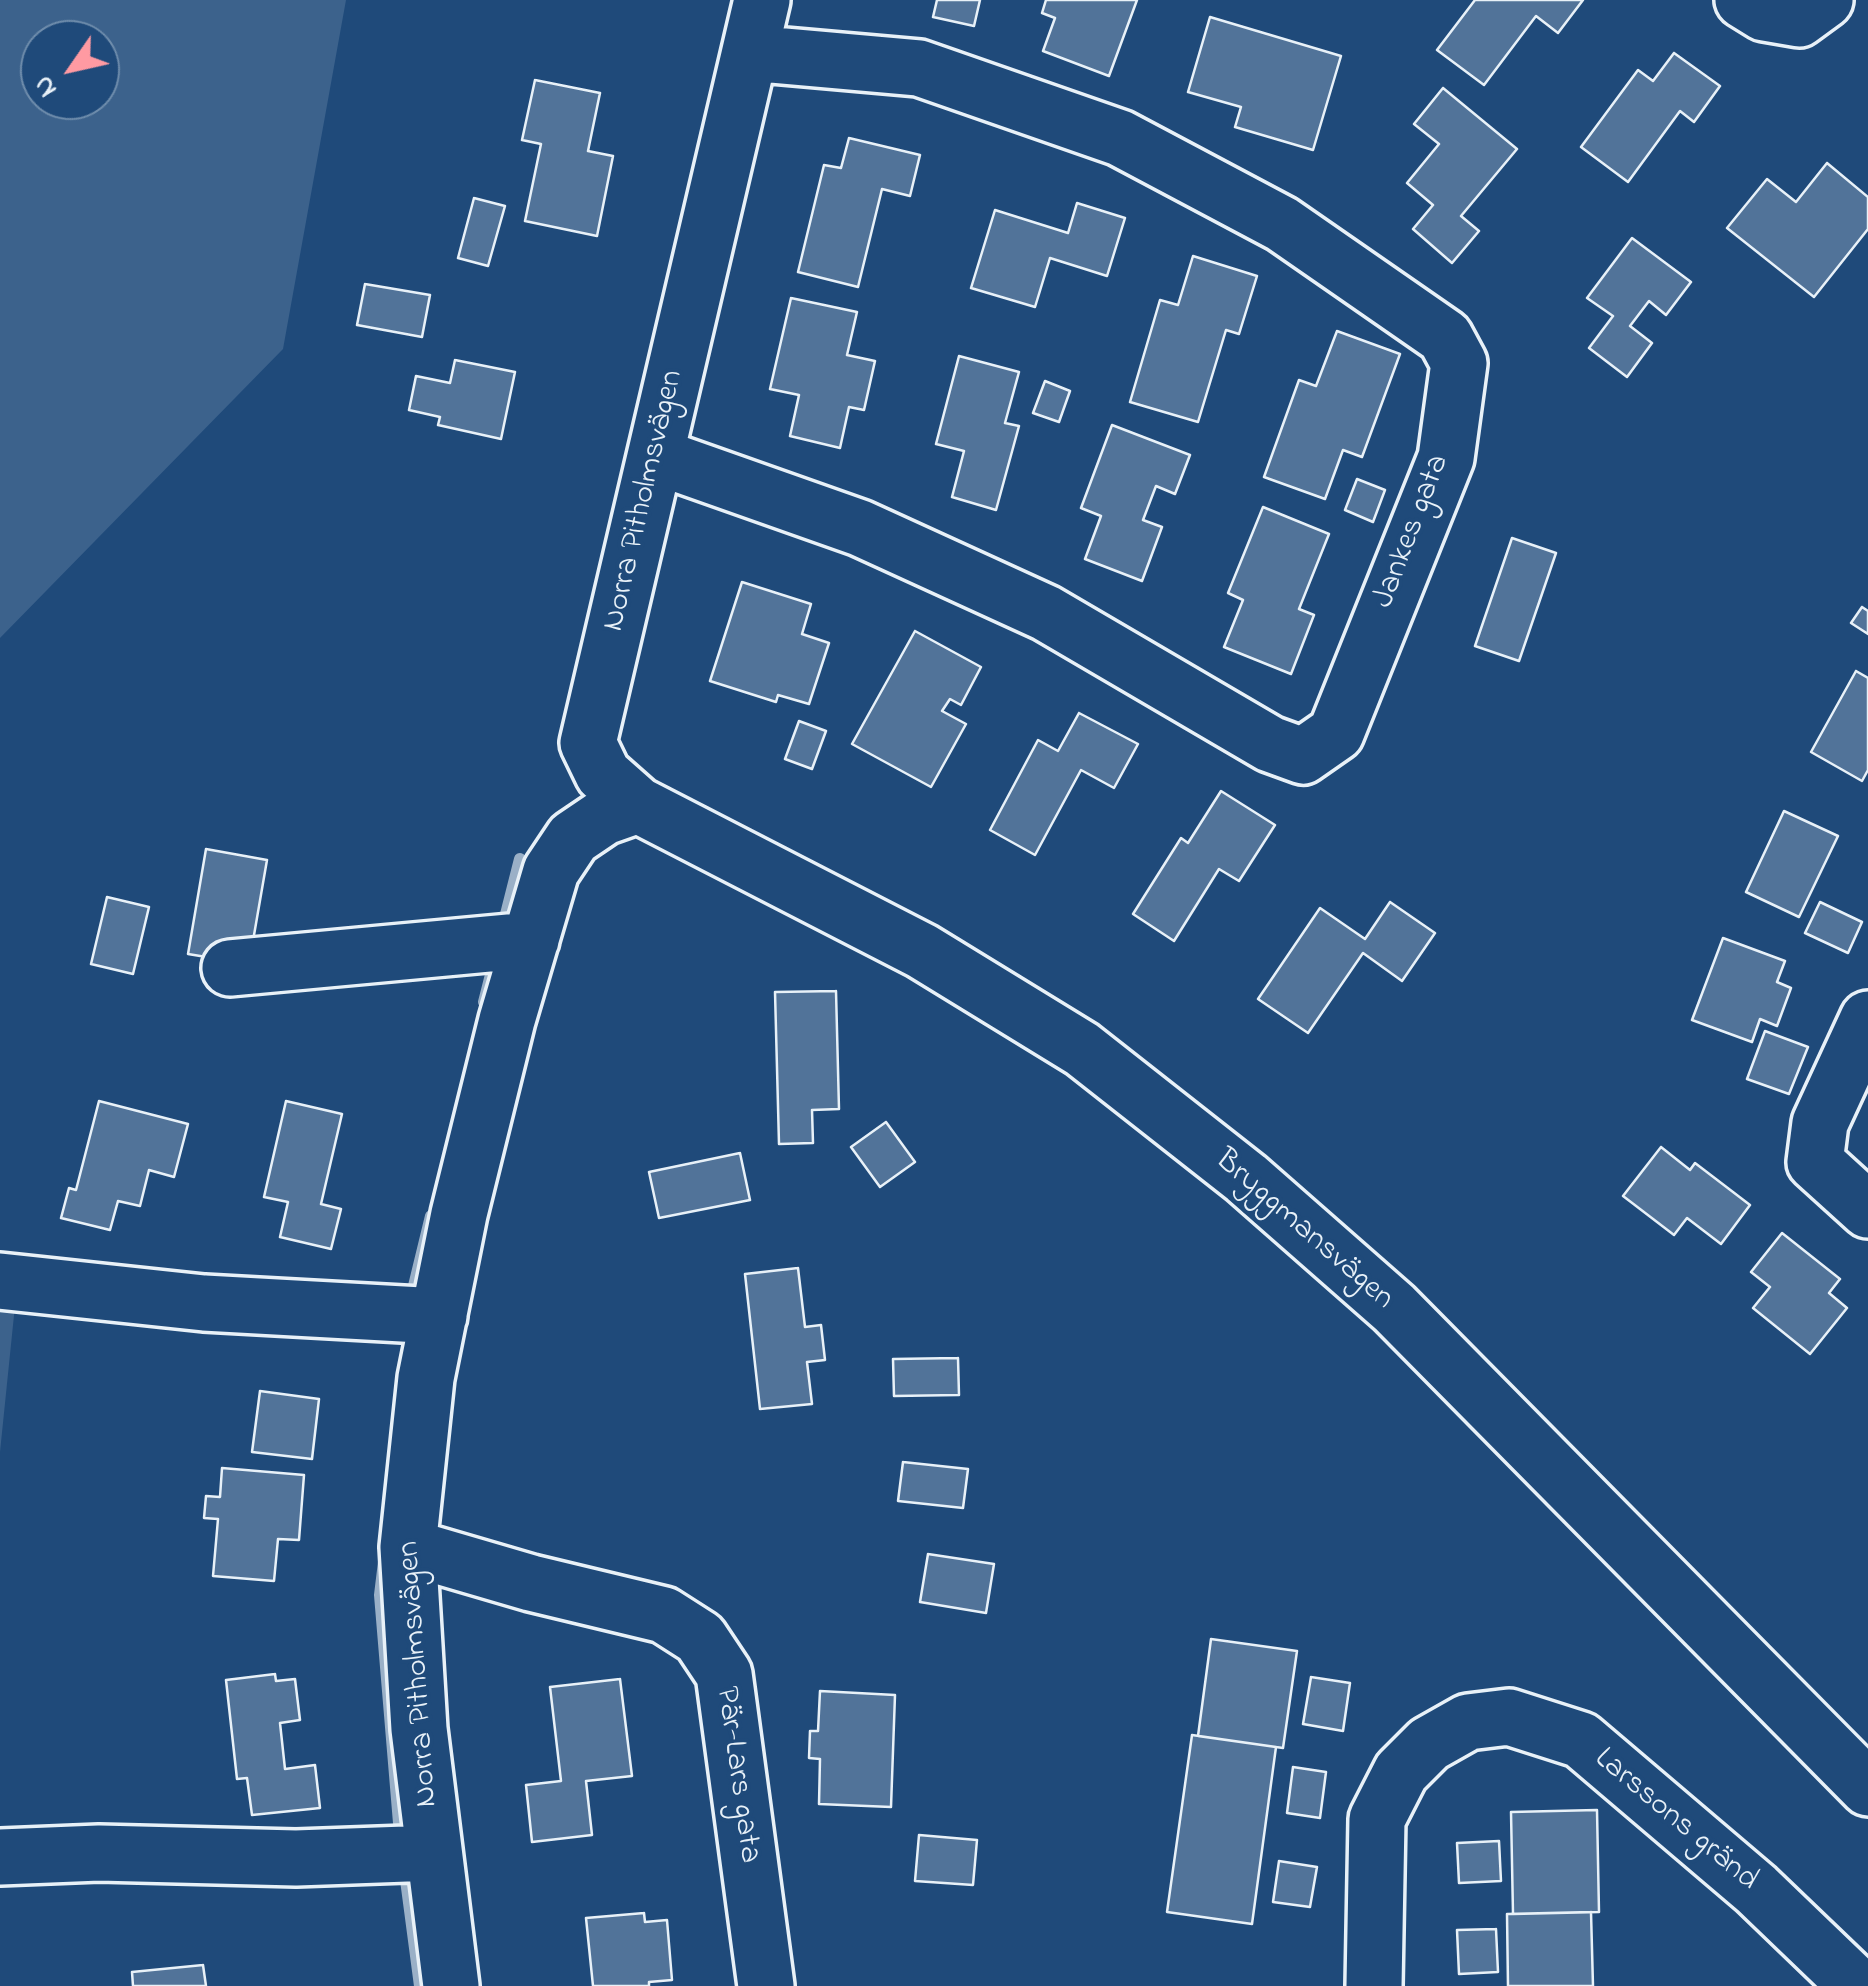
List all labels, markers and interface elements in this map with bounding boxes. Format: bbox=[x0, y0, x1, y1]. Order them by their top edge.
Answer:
north arrow bbox=[20, 20, 120, 120]
text: N bbox=[24, 67, 69, 105]
street label: Norra Pitholmsvägen bbox=[596, 367, 694, 635]
street label: Jankes gata bbox=[1366, 450, 1460, 614]
street label: Bryggmansvägen bbox=[1205, 1143, 1401, 1319]
street label: Norra Pitholmsvägen bbox=[392, 1540, 448, 1808]
street label: Pär-Lars gata bbox=[705, 1684, 767, 1866]
street label: Larssons gränd bbox=[1585, 1741, 1765, 1901]

